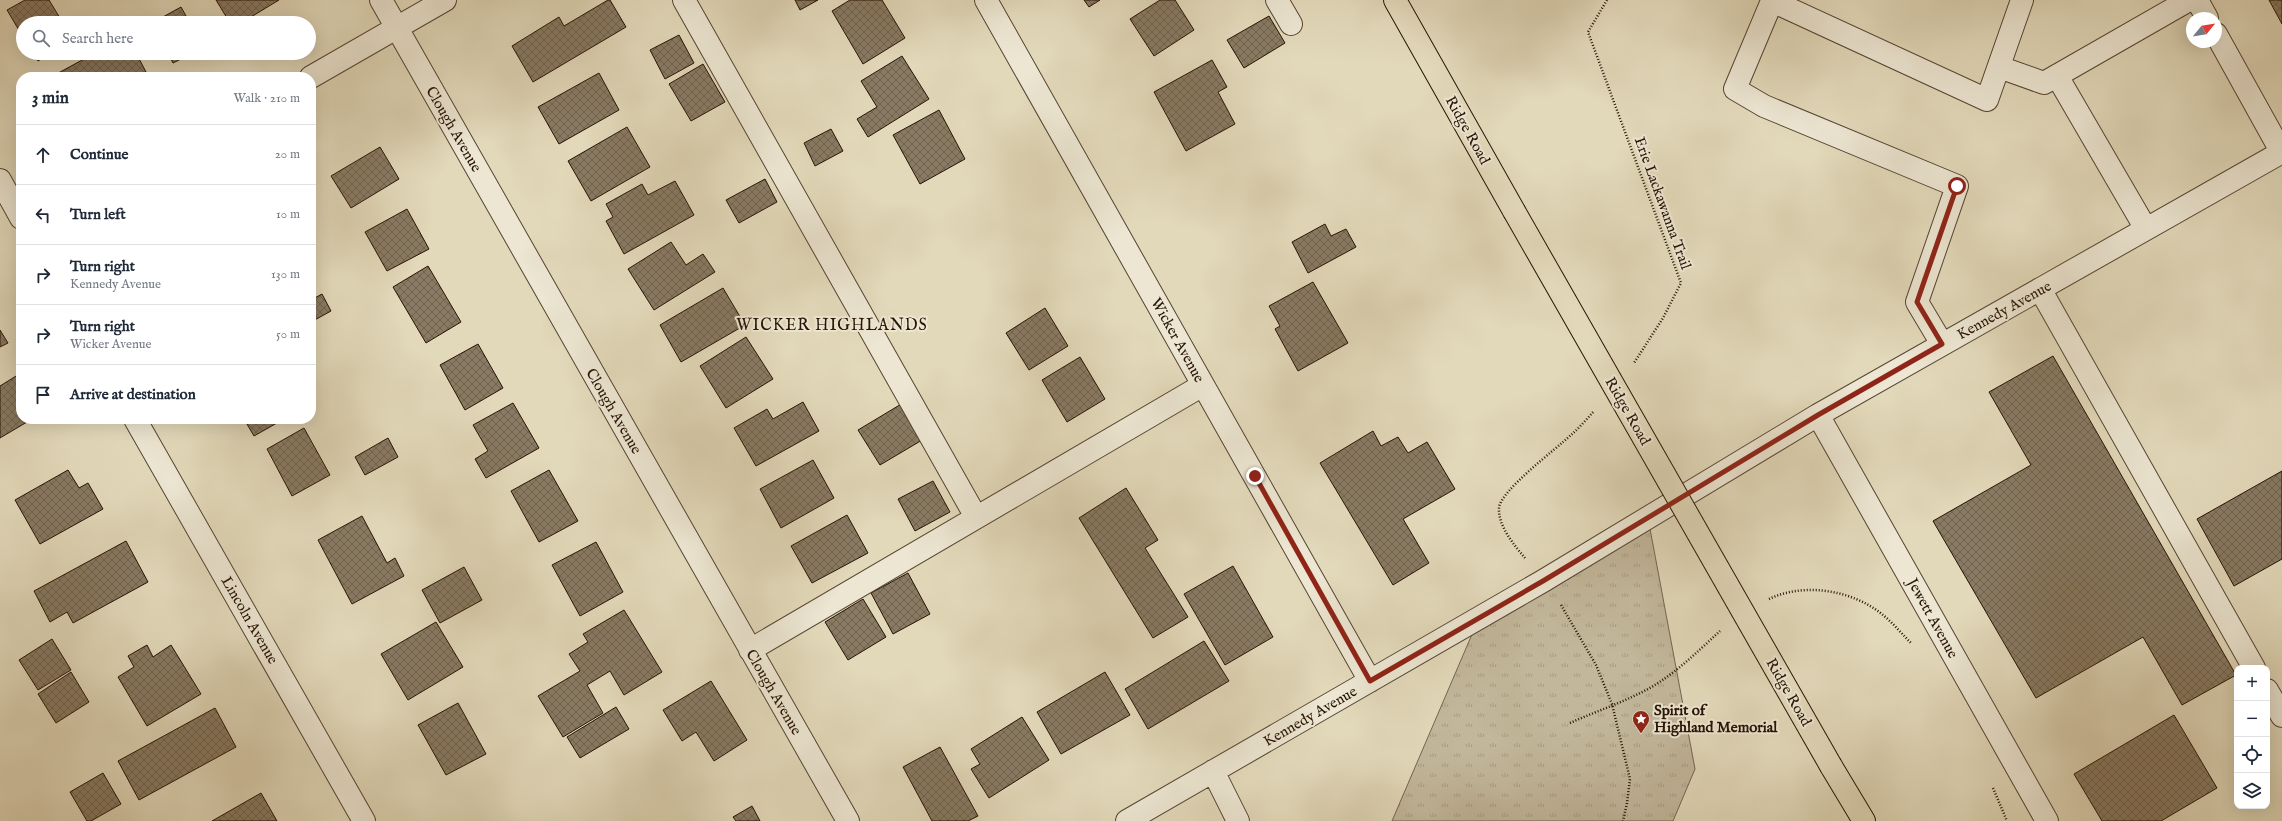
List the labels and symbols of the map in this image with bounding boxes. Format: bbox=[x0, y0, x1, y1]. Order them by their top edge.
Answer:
north arrow bbox=[2186, 12, 2222, 48]
street label: Clough Avenue bbox=[421, 83, 486, 176]
street label: Ridge Road bbox=[1441, 93, 1495, 169]
street label: Erie Lackawanna Trail bbox=[1630, 134, 1696, 273]
route start bbox=[1948, 177, 1966, 195]
street label: Kennedy Avenue bbox=[1954, 277, 2055, 344]
street label: Wicker Avenue bbox=[1146, 294, 1209, 386]
district label: WICKER HIGHLANDS bbox=[736, 316, 928, 336]
street label: Clough Avenue bbox=[581, 365, 646, 458]
street label: Ridge Road bbox=[1600, 374, 1655, 450]
route end bbox=[1246, 467, 1264, 485]
street label: Lincoln Avenue bbox=[217, 573, 282, 668]
street label: Jewett Avenue bbox=[1902, 573, 1962, 662]
street label: Clough Avenue bbox=[741, 646, 806, 739]
street label: Ridge Road bbox=[1761, 655, 1816, 731]
street label: Kennedy Avenue bbox=[1260, 682, 1361, 751]
place label: Spirit of Highland Memorial bbox=[1654, 701, 1778, 737]
place icon: Spirit of Highland Memorial bbox=[1631, 709, 1651, 734]

